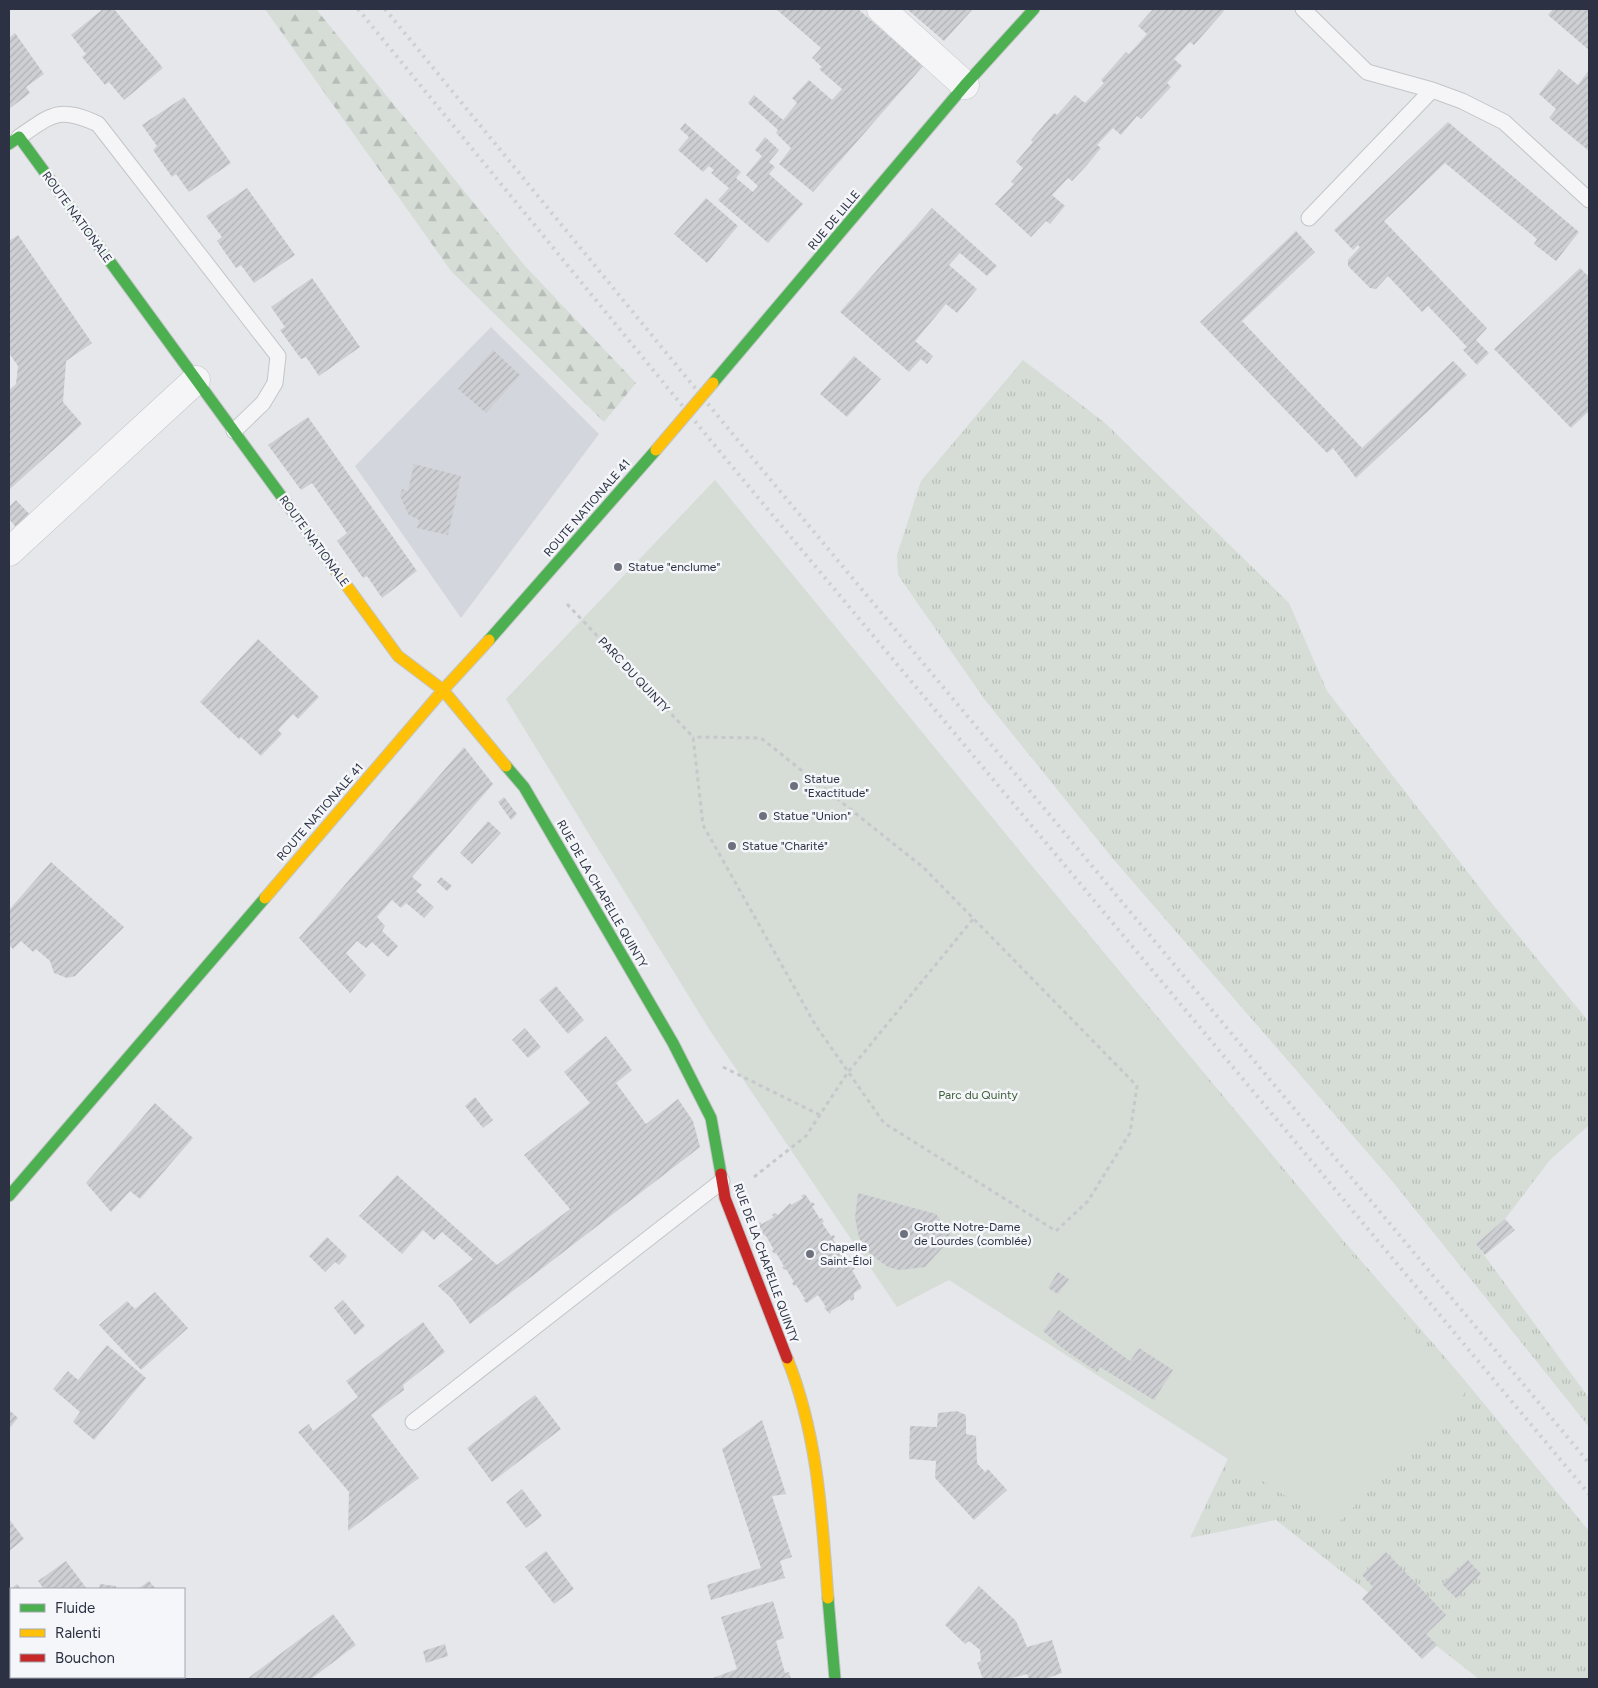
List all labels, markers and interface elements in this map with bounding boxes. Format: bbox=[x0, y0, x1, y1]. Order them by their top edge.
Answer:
street label: ROUTE NATIONALE bbox=[39, 169, 115, 265]
street label: RUE DE LILLE bbox=[805, 187, 863, 253]
street label: ROUTE NATIONALE 41 bbox=[541, 456, 633, 560]
street label: ROUTE NATIONALE bbox=[276, 493, 352, 589]
place label: Statue "enclume" bbox=[628, 560, 720, 574]
marker: Statue "enclume" bbox=[612, 561, 624, 573]
street label: PARC DU QUINTY bbox=[595, 634, 673, 716]
street label: ROUTE NATIONALE 41 bbox=[274, 760, 366, 864]
place label: Statue "Exactitude" bbox=[804, 772, 869, 800]
marker: Statue "Exactitude" bbox=[788, 780, 800, 792]
place label: Statue "Union" bbox=[773, 809, 851, 823]
marker: Statue "Union" bbox=[757, 810, 769, 822]
street label: RUE DE LA CHAPELLE QUINTY bbox=[554, 818, 651, 971]
place label: Statue "Charité" bbox=[742, 839, 828, 853]
marker: Statue "Charité" bbox=[726, 840, 738, 852]
park label: Parc du Quinty bbox=[938, 1088, 1018, 1102]
street label: RUE DE LA CHAPELLE QUINTY bbox=[731, 1181, 802, 1345]
place label: Grotte Notre-Dame de Lourdes (comblée) bbox=[914, 1220, 1031, 1248]
marker: Grotte Notre-Dame de Lourdes (comblée) bbox=[898, 1228, 910, 1240]
place label: Chapelle Saint-Éloi bbox=[820, 1240, 872, 1268]
marker: Chapelle Saint-Éloi bbox=[804, 1248, 816, 1260]
legend bbox=[10, 1588, 185, 1678]
text: Fluide bbox=[55, 1599, 95, 1617]
text: Ralenti bbox=[55, 1624, 101, 1642]
text: Bouchon bbox=[55, 1649, 115, 1667]

